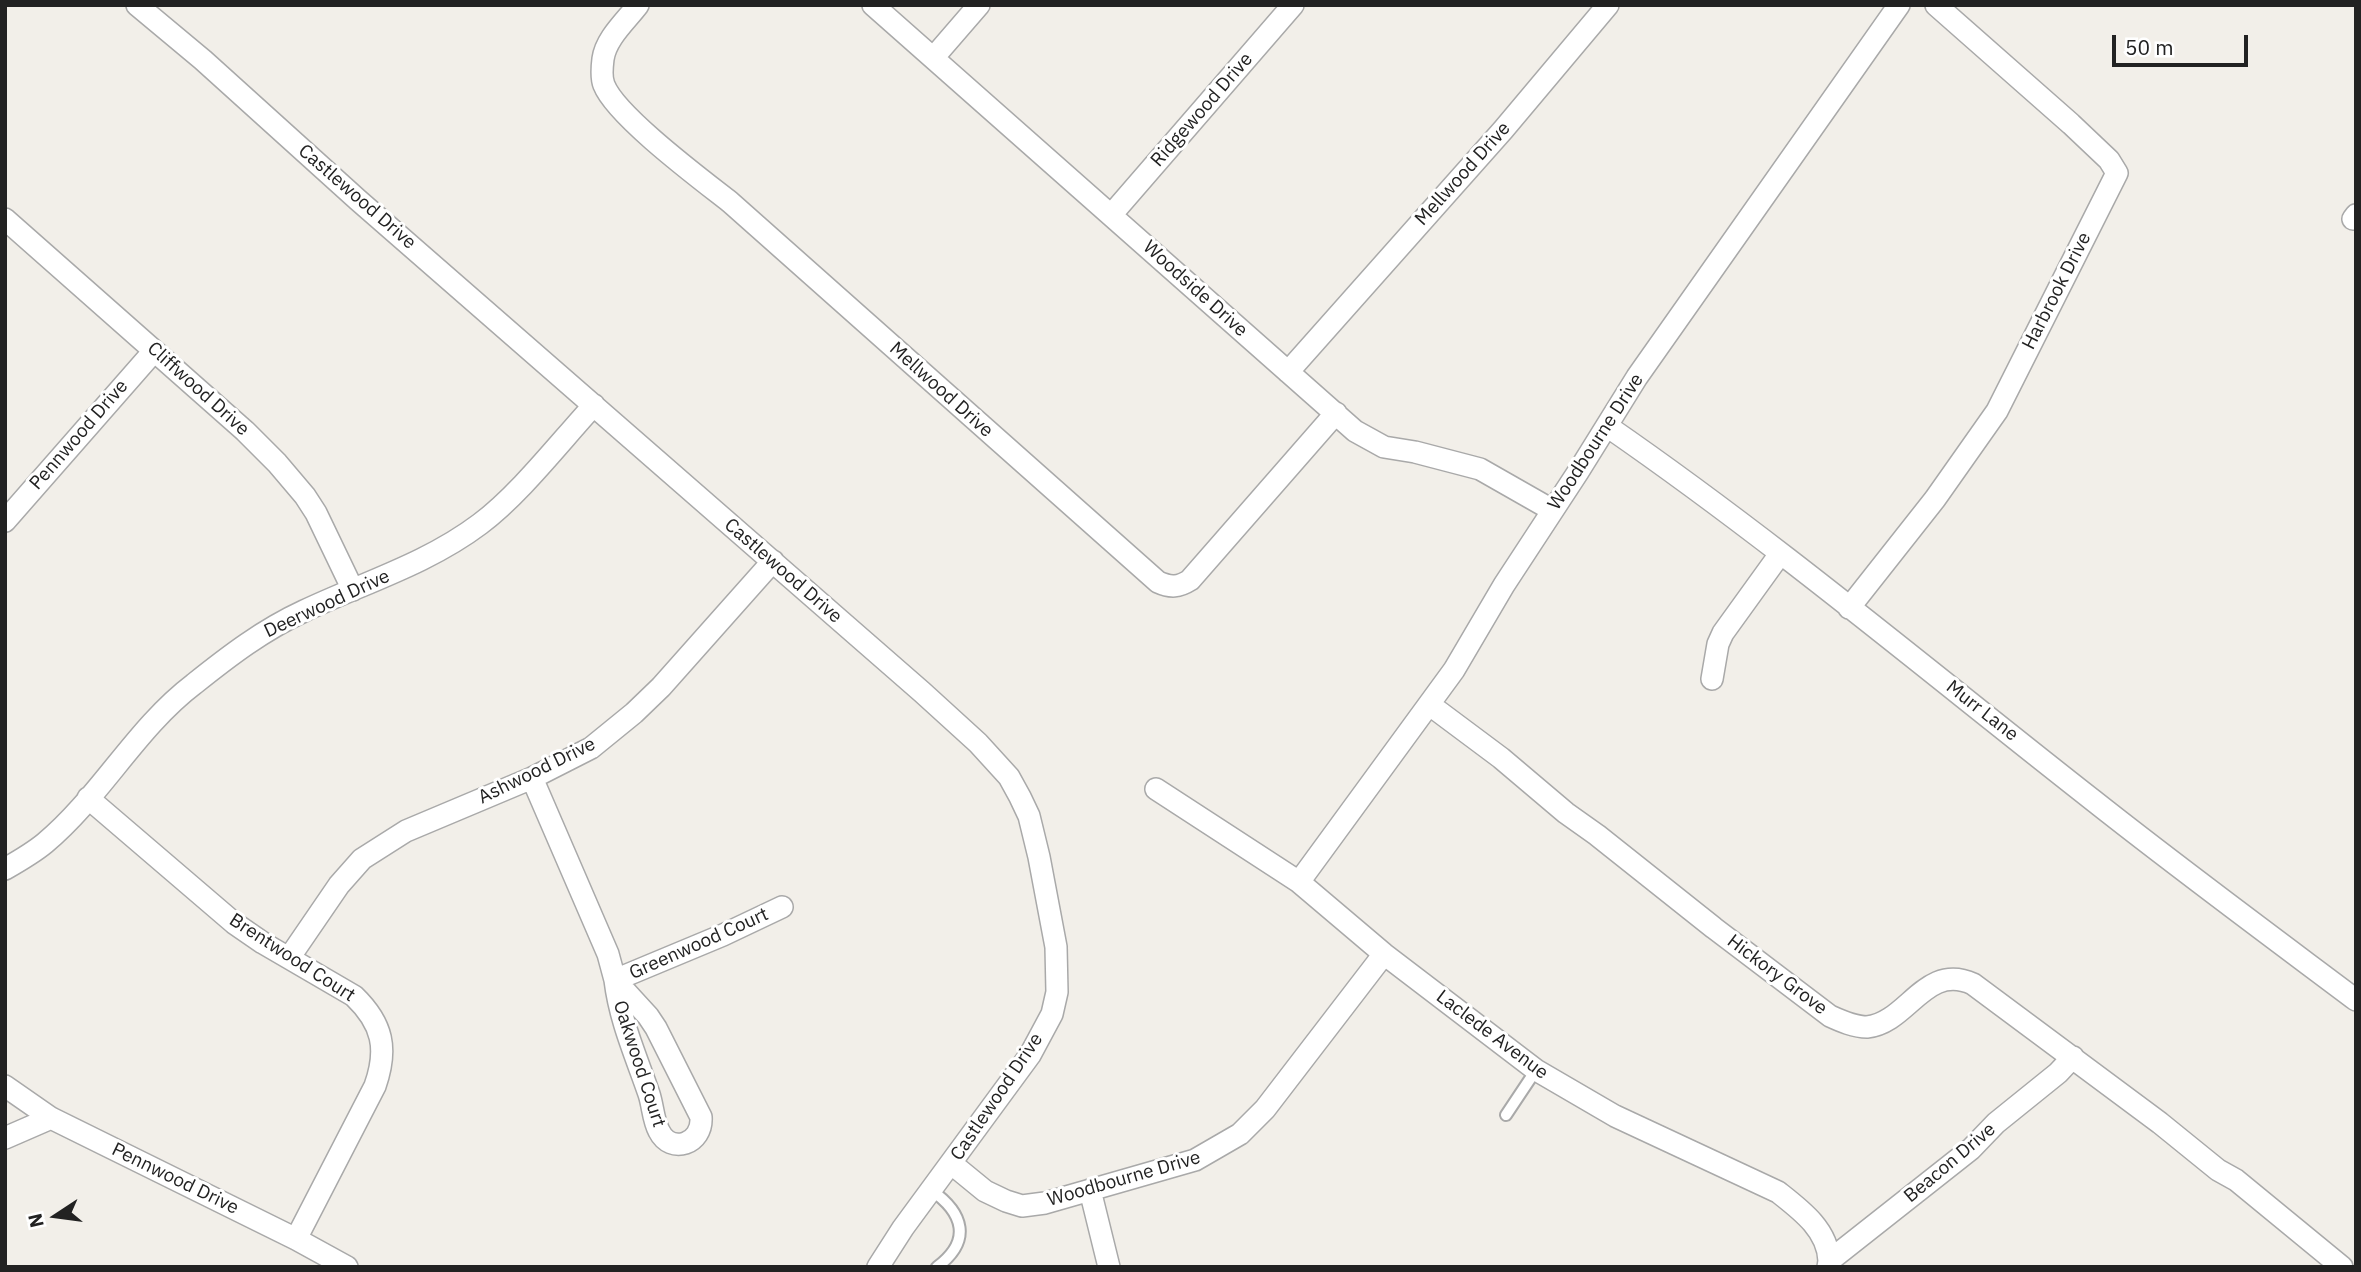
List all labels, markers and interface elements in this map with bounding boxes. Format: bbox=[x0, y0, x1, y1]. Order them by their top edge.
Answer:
scale bar bbox=[2116, 21, 2252, 65]
text: 50 m bbox=[2125, 33, 2174, 61]
street label: Ridgewood Drive bbox=[1146, 48, 1258, 172]
street label: Mellwood Drive bbox=[1411, 118, 1515, 230]
street label: Castlewood Drive bbox=[293, 140, 421, 254]
street label: Harbrook Drive bbox=[2018, 229, 2096, 353]
street label: Woodside Drive bbox=[1138, 236, 1252, 342]
street label: Cliffwood Drive bbox=[142, 337, 254, 441]
street label: Mellwood Drive bbox=[885, 338, 997, 442]
street label: Woodbourne Drive bbox=[1543, 369, 1649, 515]
street label: Pennwood Drive bbox=[25, 375, 133, 495]
street label: Castlewood Drive bbox=[719, 514, 847, 628]
street label: Deerwood Drive bbox=[261, 565, 393, 643]
street label: Murr Lane bbox=[1941, 676, 2023, 746]
street label: Ashwood Drive bbox=[475, 733, 599, 809]
street label: Greenwood Court bbox=[626, 903, 772, 985]
street label: Brentwood Court bbox=[225, 909, 359, 1007]
street label: Hickory Grove bbox=[1722, 930, 1832, 1020]
street label: Laclede Avenue bbox=[1432, 986, 1552, 1084]
street label: Oakwood Court bbox=[608, 998, 670, 1130]
street label: Castlewood Drive bbox=[946, 1029, 1048, 1165]
street label: Beacon Drive bbox=[1900, 1118, 2000, 1208]
street label: Pennwood Drive bbox=[108, 1138, 242, 1220]
street label: Woodbourne Drive bbox=[1045, 1146, 1203, 1212]
north arrow bbox=[21, 1181, 91, 1251]
text: N bbox=[22, 1211, 49, 1230]

